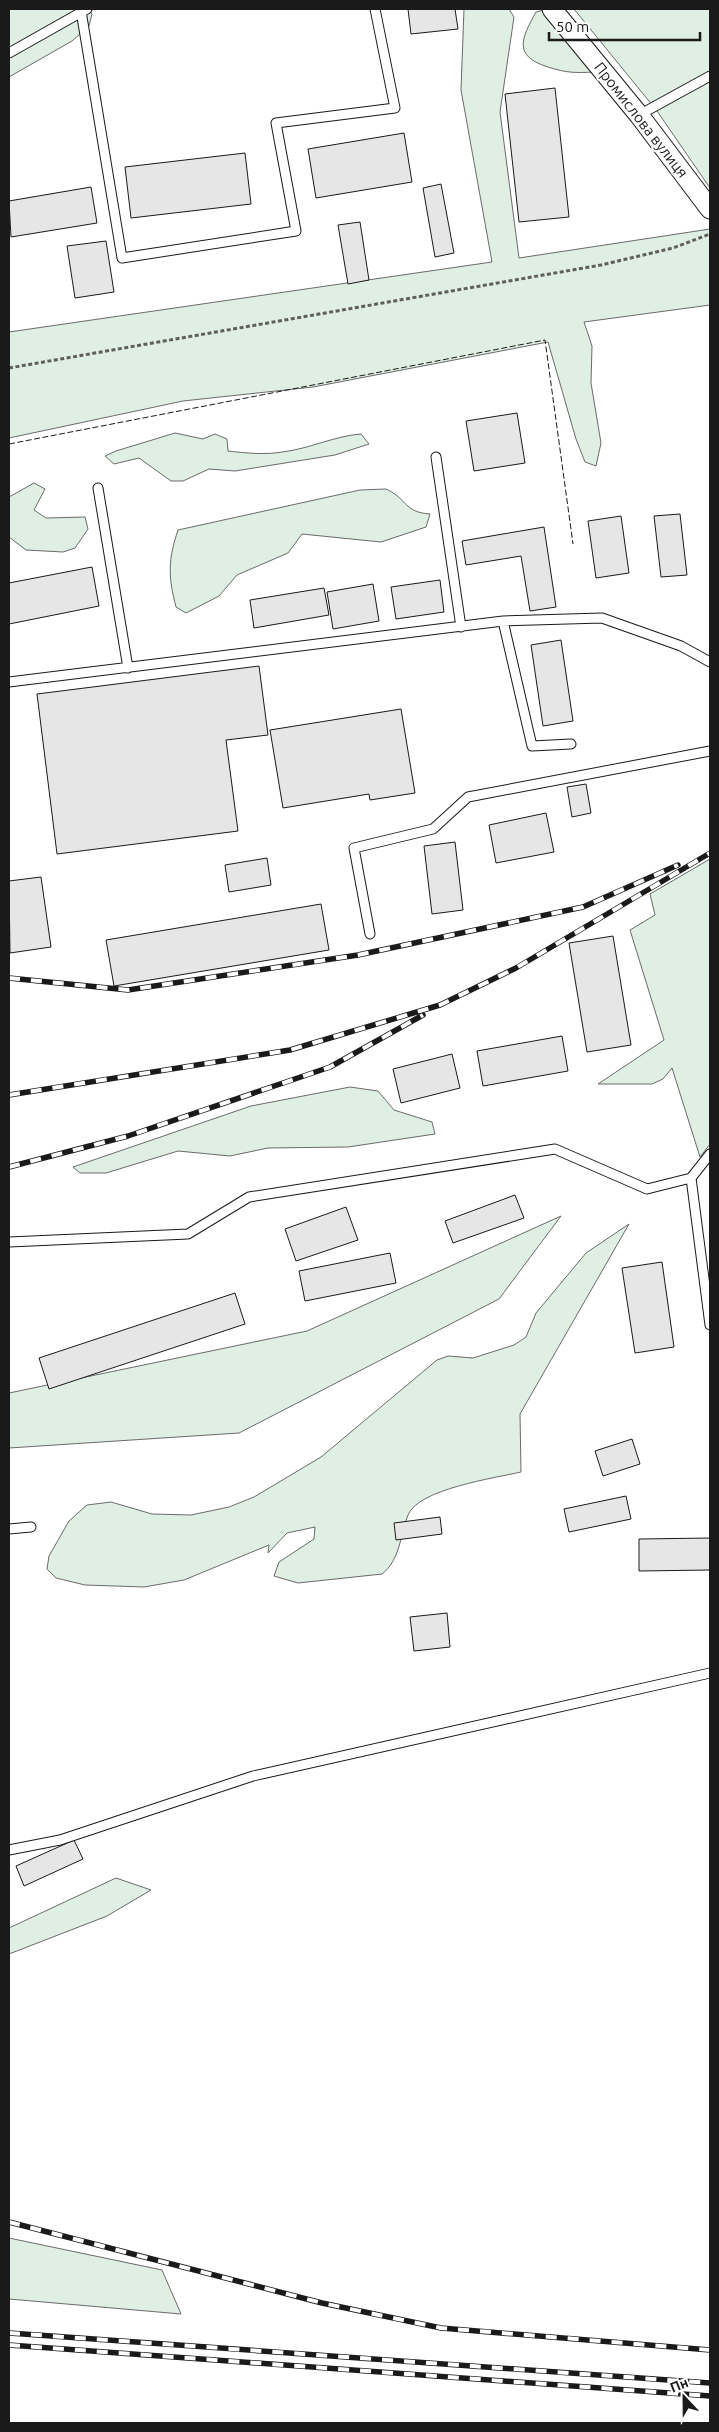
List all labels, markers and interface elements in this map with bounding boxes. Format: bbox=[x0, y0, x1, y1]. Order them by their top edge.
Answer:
scale bar bbox=[549, 10, 700, 42]
text: 50 m bbox=[556, 18, 589, 35]
street label: Промислова вулиця bbox=[591, 59, 692, 181]
north arrow bbox=[659, 2372, 709, 2422]
text: Пн bbox=[668, 2374, 691, 2396]

